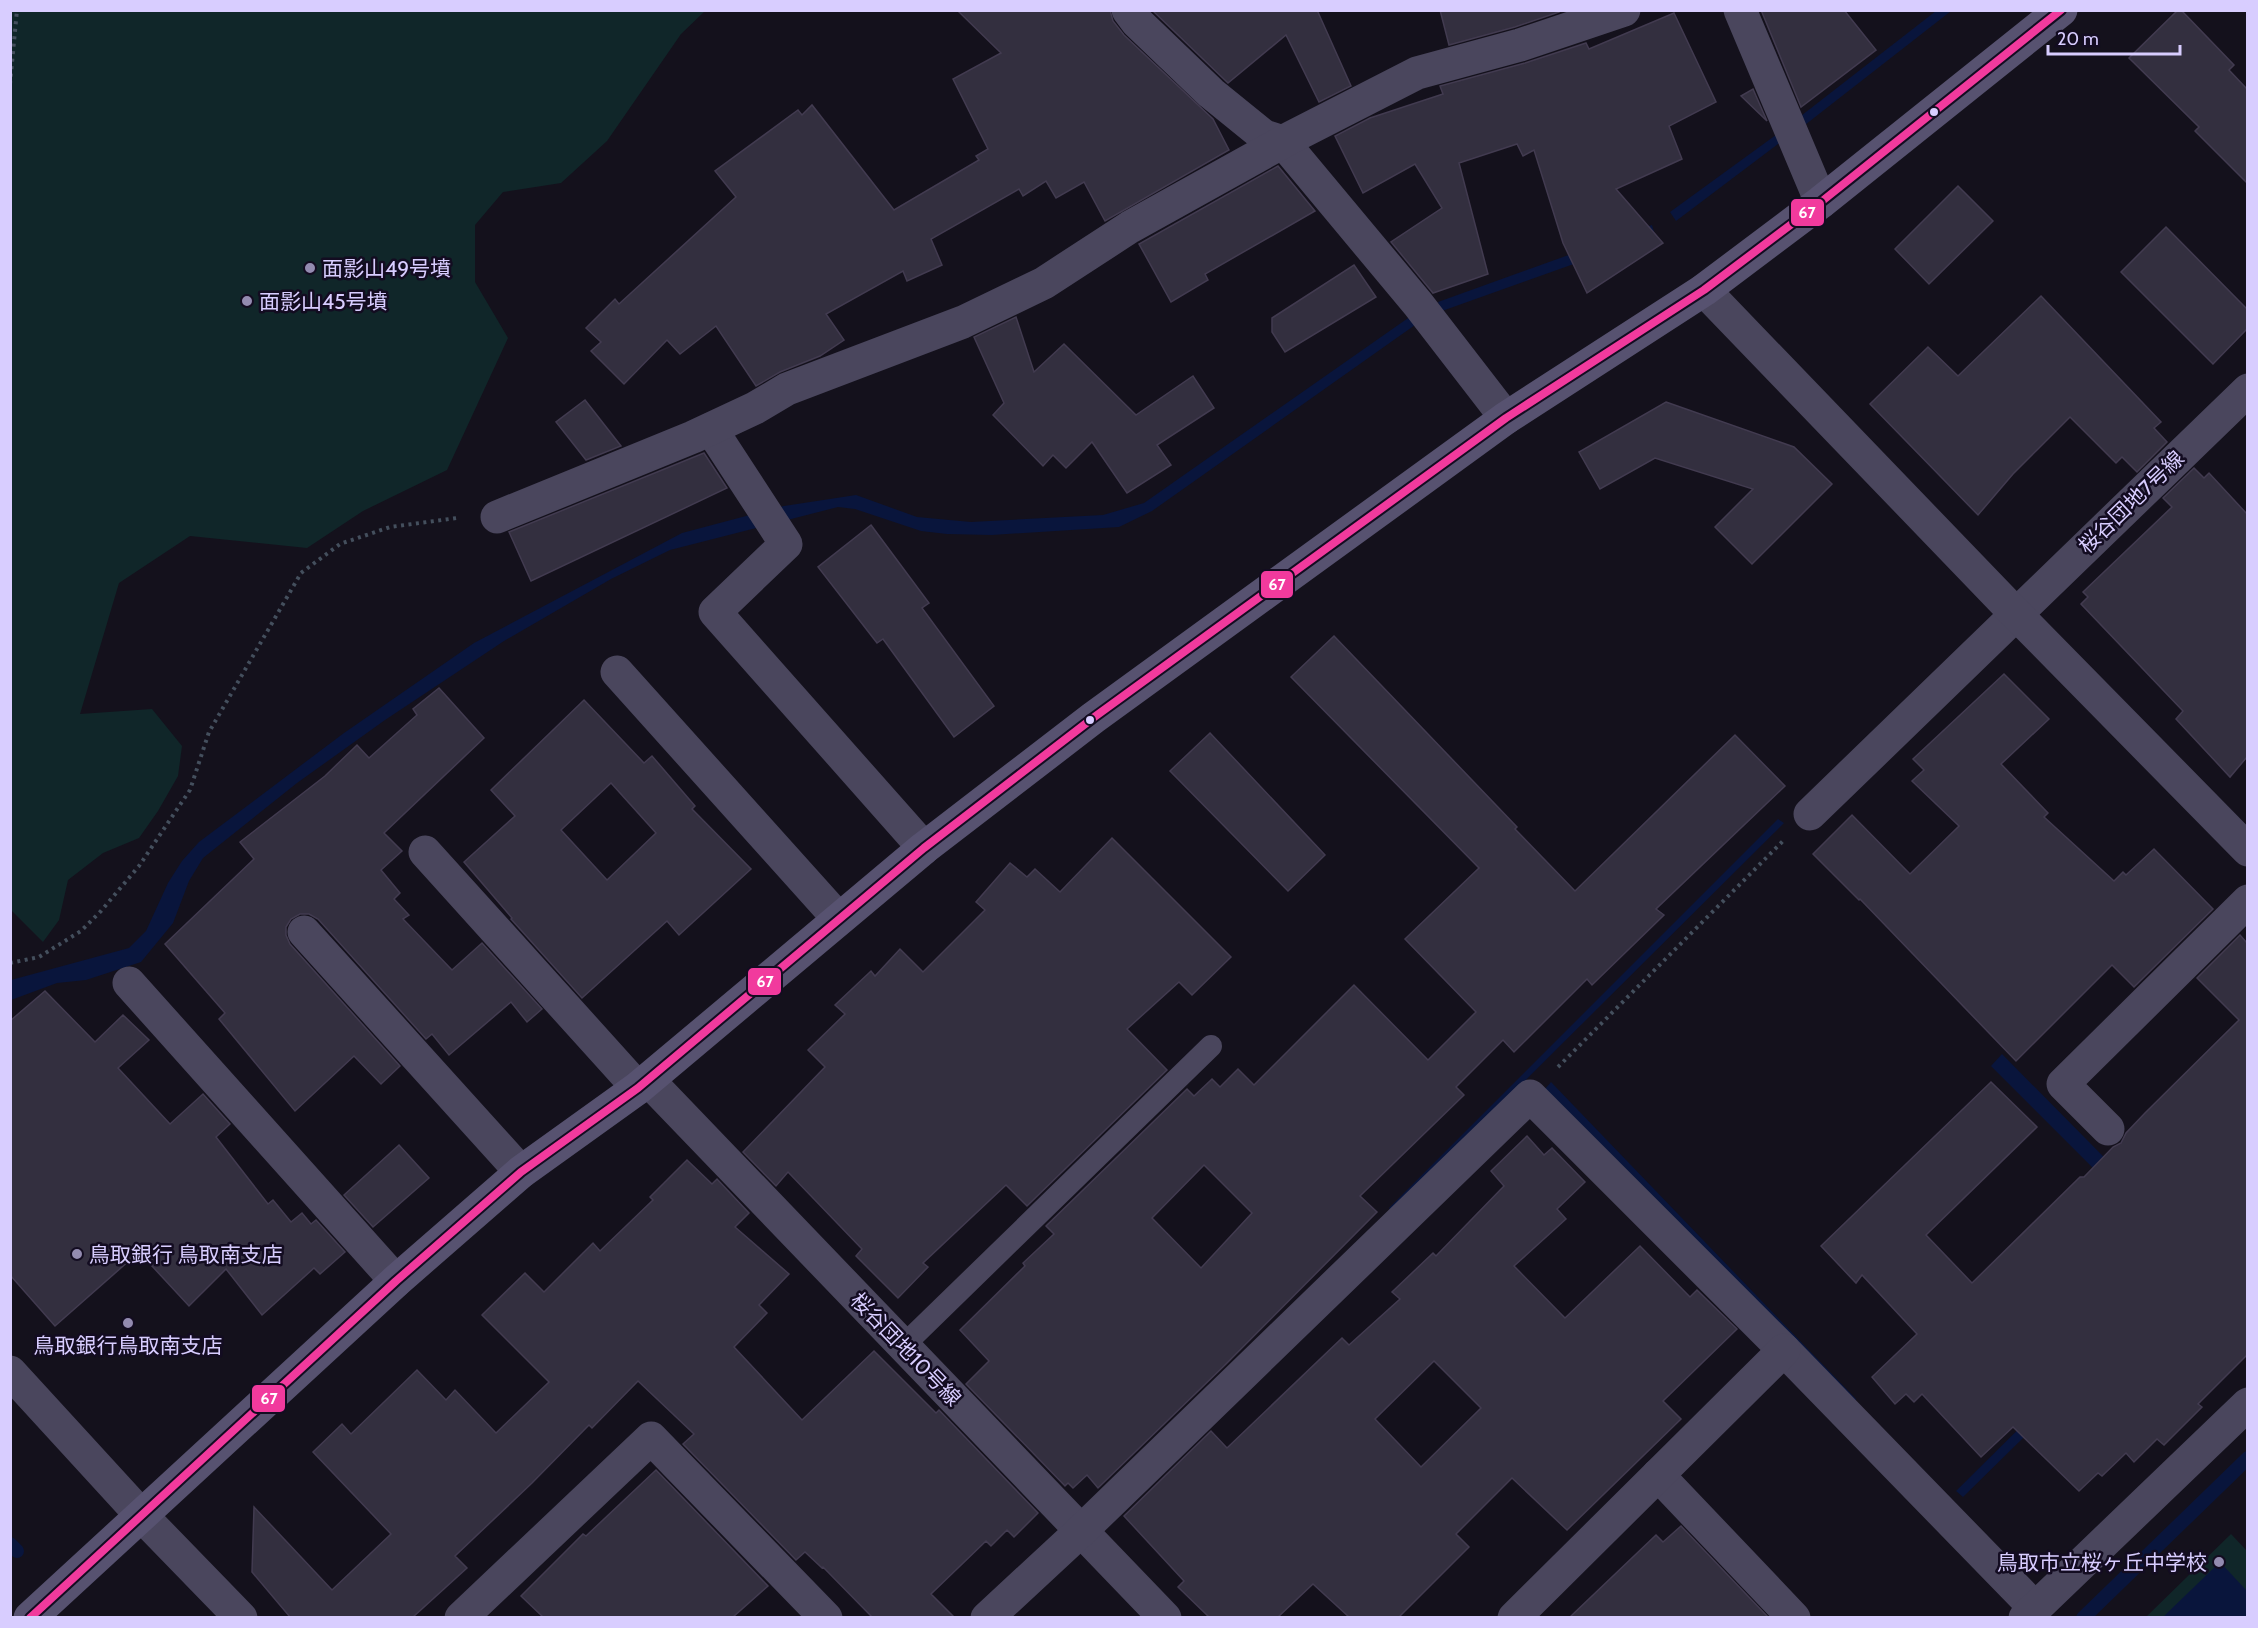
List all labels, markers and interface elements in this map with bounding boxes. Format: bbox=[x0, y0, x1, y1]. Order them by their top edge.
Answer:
scale bar bbox=[2048, 18, 2180, 56]
text: 20 m bbox=[2057, 28, 2099, 50]
unlabelled marker bbox=[1928, 106, 1940, 118]
line badge: 67 bbox=[1790, 198, 1825, 227]
text: 67 bbox=[1798, 203, 1816, 222]
place label: 面影山49号墳 bbox=[322, 256, 451, 281]
marker: 面影山49号墳 bbox=[303, 261, 317, 275]
place label: 面影山45号墳 bbox=[259, 289, 388, 314]
marker: 面影山45号墳 bbox=[240, 294, 254, 308]
street label: 桜谷団地7号線 bbox=[2073, 446, 2189, 558]
line badge: 67 bbox=[1260, 570, 1294, 599]
text: 67 bbox=[1268, 575, 1286, 594]
unlabelled marker bbox=[1084, 714, 1096, 726]
line badge: 67 bbox=[747, 967, 782, 996]
text: 67 bbox=[756, 972, 774, 991]
place label: 鳥取銀行 鳥取南支店 bbox=[89, 1242, 283, 1267]
marker: 鳥取銀行 鳥取南支店 bbox=[70, 1247, 84, 1261]
street label: 桜谷団地10号線 bbox=[846, 1287, 966, 1411]
marker: 鳥取銀行鳥取南支店 bbox=[121, 1316, 135, 1330]
place label: 鳥取銀行鳥取南支店 bbox=[34, 1333, 223, 1358]
line badge: 67 bbox=[251, 1384, 286, 1413]
text: 67 bbox=[260, 1389, 278, 1408]
place label: 鳥取市立桜ヶ丘中学校 bbox=[1997, 1550, 2207, 1575]
marker: 鳥取市立桜ヶ丘中学校 bbox=[2212, 1555, 2226, 1569]

